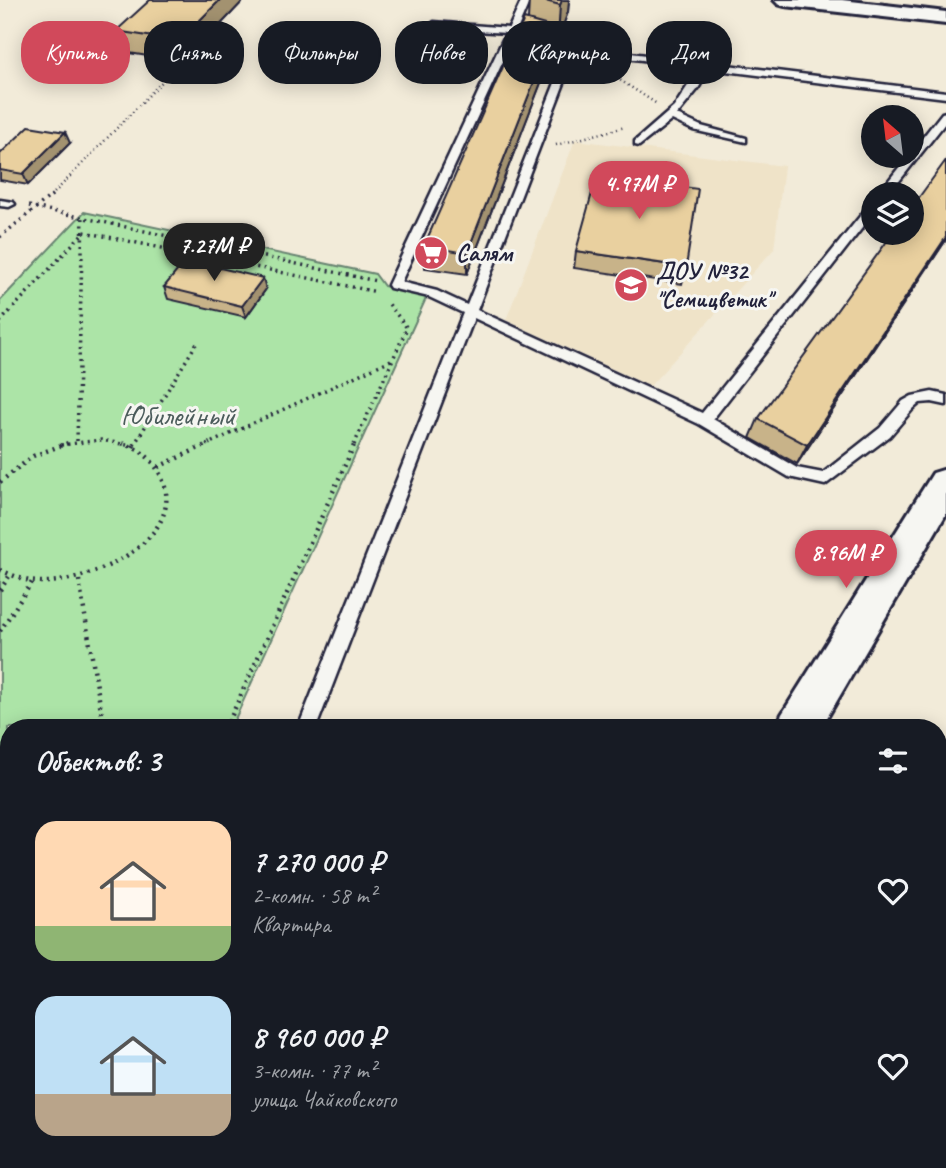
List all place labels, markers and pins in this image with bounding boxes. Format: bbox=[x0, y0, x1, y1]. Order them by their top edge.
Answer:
pin: 4.97M ₽ bbox=[574, 162, 704, 221]
pin: 7.27M ₽ bbox=[149, 224, 279, 283]
supermarket icon: Салям bbox=[412, 234, 450, 272]
place label: Салям bbox=[456, 238, 514, 268]
place label: ДОУ №32 "Семицветик" bbox=[656, 256, 777, 314]
school or university icon: ДОУ №32 "Семицветик" bbox=[612, 266, 650, 304]
pin: 8.96M ₽ bbox=[781, 530, 911, 590]

